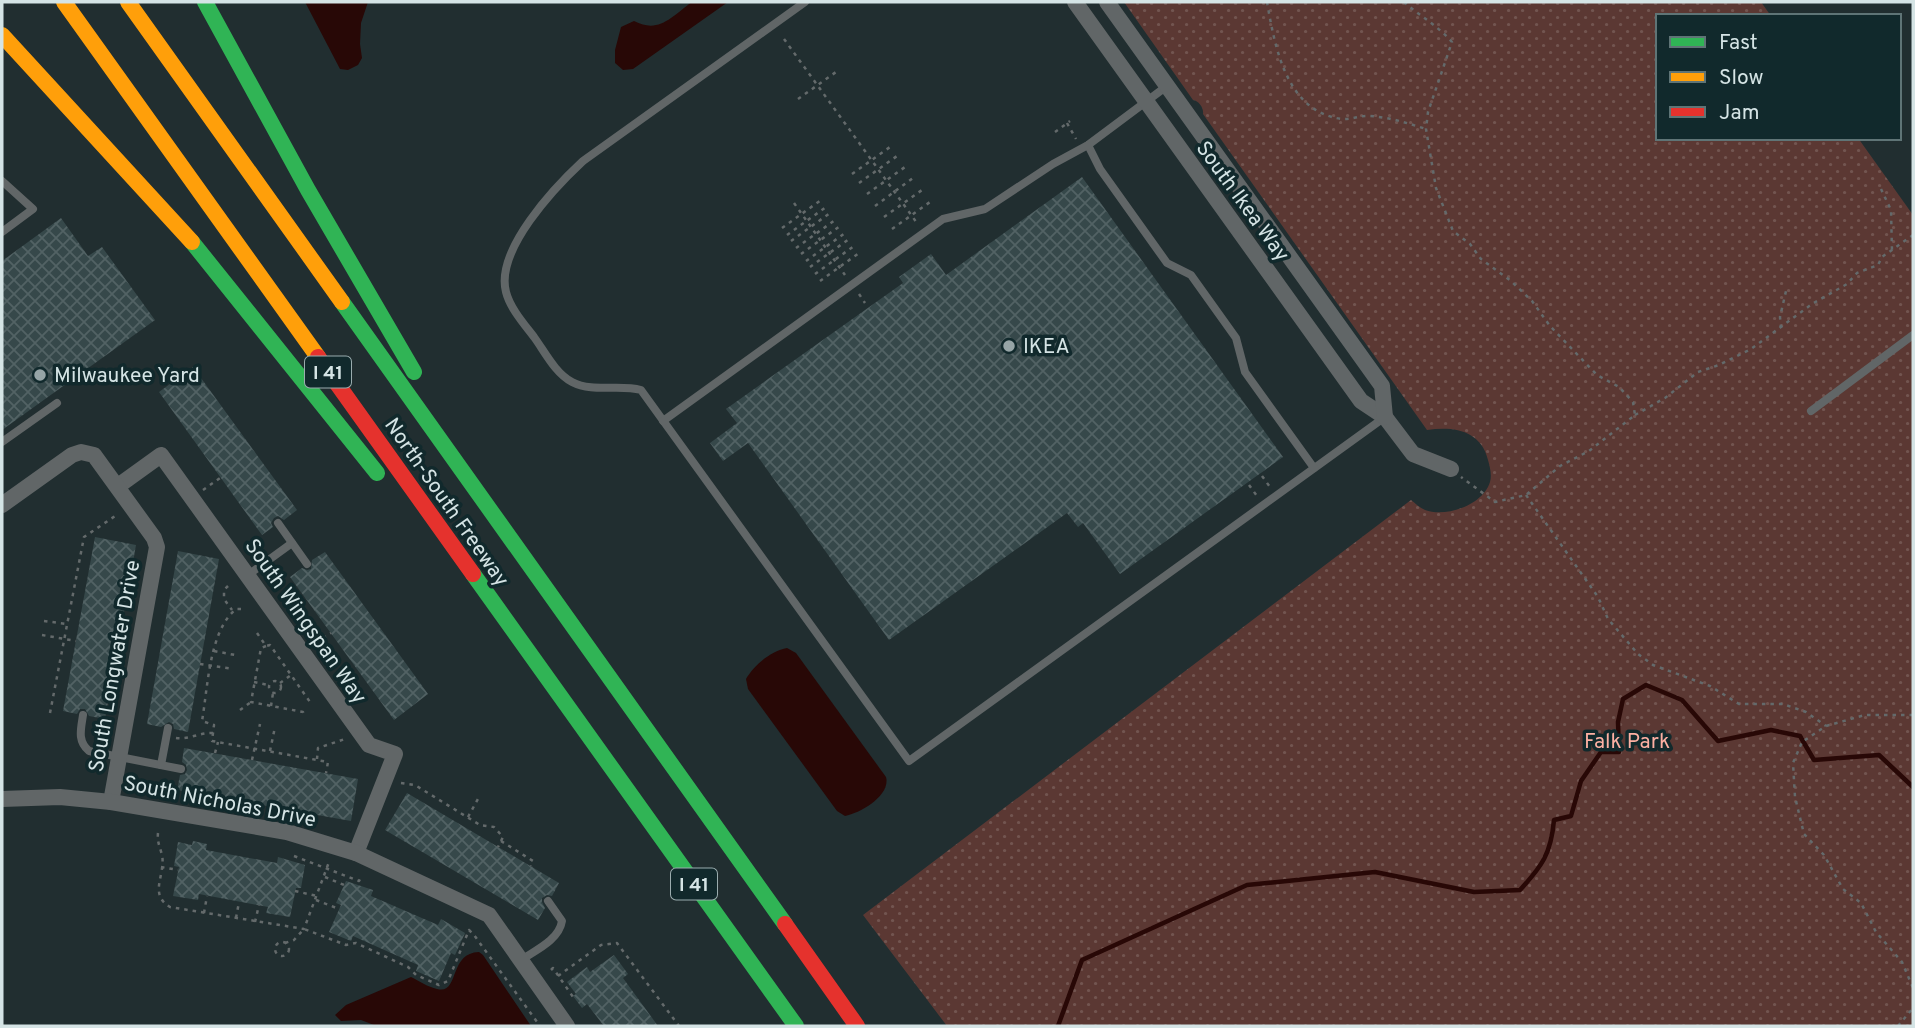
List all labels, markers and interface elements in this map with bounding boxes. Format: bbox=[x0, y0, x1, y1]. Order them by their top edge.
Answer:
legend bbox=[1656, 14, 1901, 140]
text: Fast bbox=[1719, 30, 1758, 57]
text: Slow bbox=[1719, 65, 1764, 92]
text: Jam bbox=[1719, 100, 1760, 127]
street label: South Ikea Way bbox=[1189, 136, 1295, 267]
place label: IKEA bbox=[1023, 334, 1070, 361]
marker: IKEA bbox=[1001, 338, 1017, 354]
road number: I 41 bbox=[305, 356, 351, 388]
place label: Milwaukee Yard bbox=[54, 363, 200, 390]
marker: Milwaukee Yard bbox=[32, 367, 48, 383]
street label: North-South Freeway bbox=[377, 413, 514, 593]
street label: South Wingspan Way bbox=[238, 534, 372, 710]
street label: South Longwater Drive bbox=[84, 558, 147, 774]
park label: Falk Park bbox=[1584, 729, 1670, 756]
street label: South Nicholas Drive bbox=[121, 771, 318, 834]
road number: I 41 bbox=[671, 869, 717, 900]

